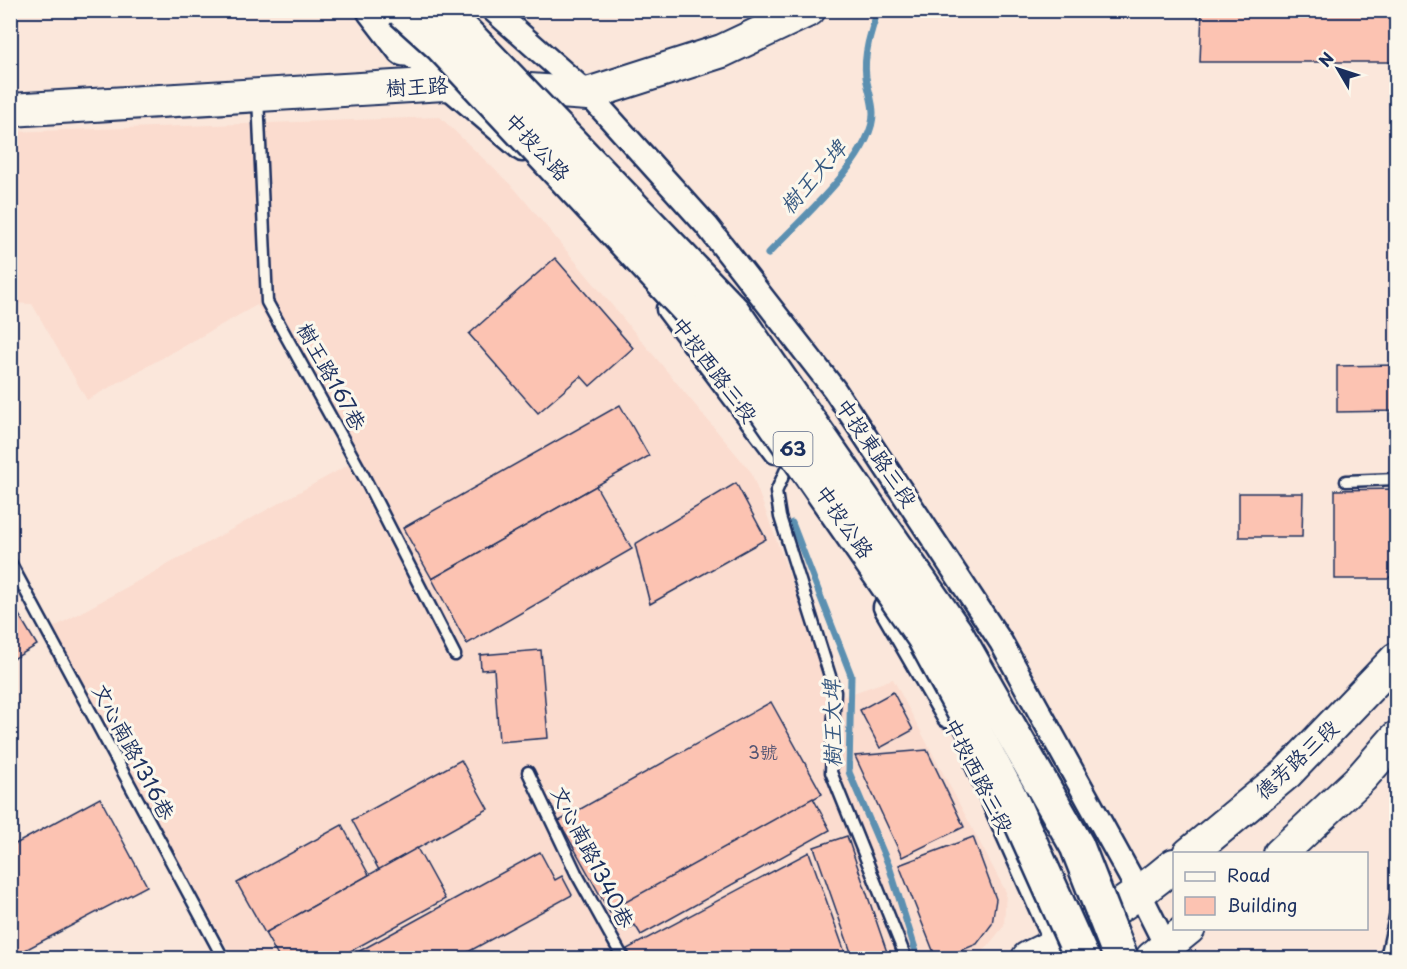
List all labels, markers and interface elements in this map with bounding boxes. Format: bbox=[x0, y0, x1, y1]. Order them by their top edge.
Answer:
north arrow bbox=[1308, 39, 1368, 99]
text: N bbox=[1312, 46, 1339, 71]
street label: 樹王路 bbox=[385, 67, 449, 103]
street label: 中投公路 bbox=[498, 104, 579, 187]
water label: 樹王大埤 bbox=[771, 130, 854, 220]
street label: 中投西路三段 bbox=[665, 309, 766, 429]
street label: 樹王路167巷 bbox=[290, 316, 376, 436]
street label: 中投東路三段 bbox=[829, 391, 926, 513]
road number: 63 bbox=[774, 432, 812, 466]
street label: 中投公路 bbox=[808, 477, 883, 564]
street label: 文心南路1316巷 bbox=[85, 677, 184, 825]
water label: 樹王大埤 bbox=[813, 678, 848, 768]
street label: 德芳路三段 bbox=[1246, 711, 1345, 806]
street label: 中投西路三段 bbox=[937, 712, 1023, 838]
house number: 3號 bbox=[748, 738, 778, 765]
street label: 文心南路1340巷 bbox=[544, 779, 643, 933]
legend bbox=[1173, 852, 1368, 930]
text: Road bbox=[1227, 861, 1271, 888]
text: Building bbox=[1227, 891, 1297, 918]

